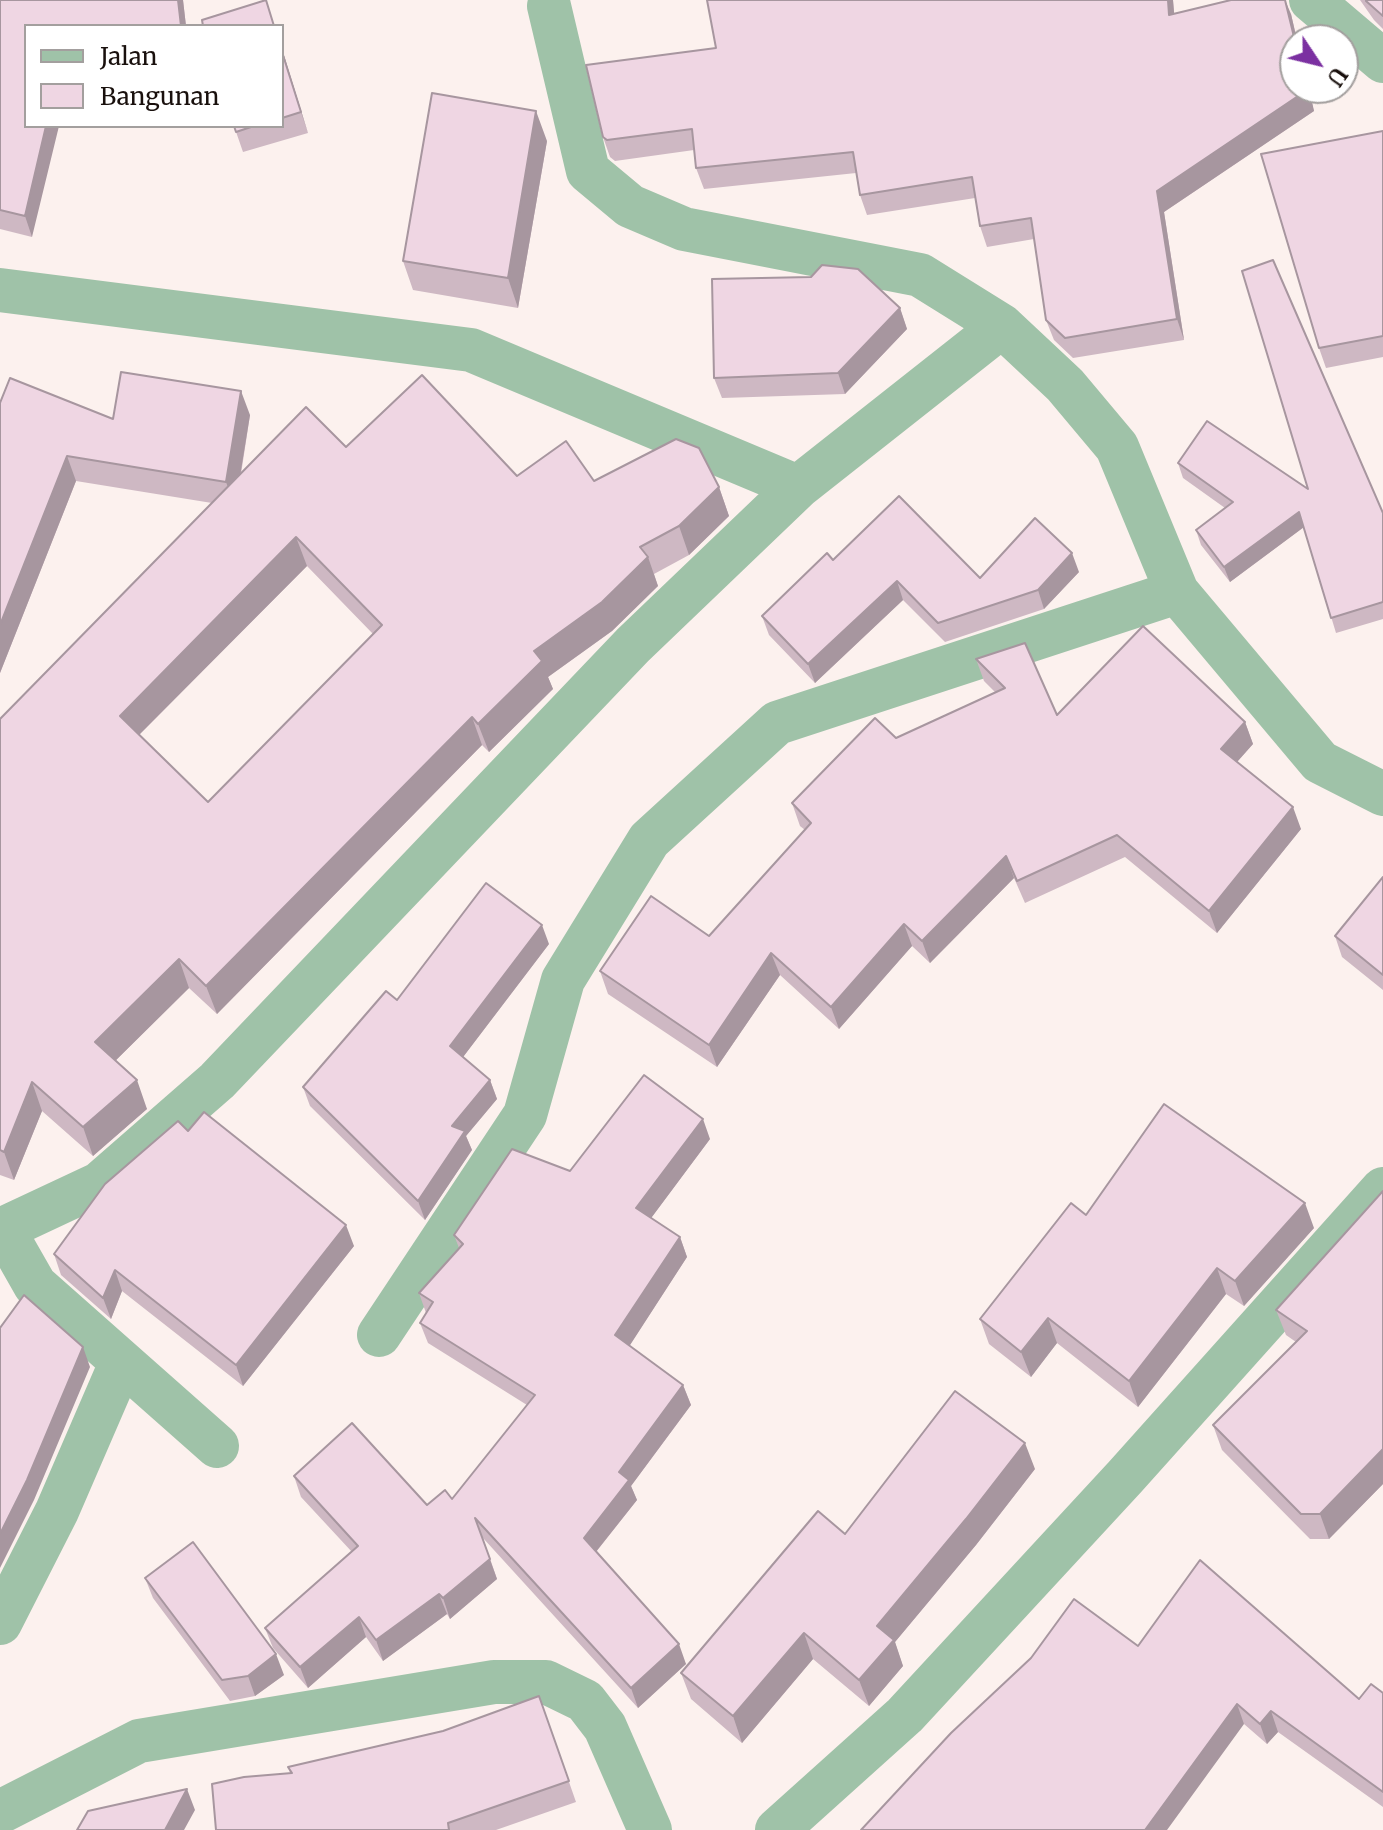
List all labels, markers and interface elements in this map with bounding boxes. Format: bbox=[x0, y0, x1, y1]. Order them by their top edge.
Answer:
legend bbox=[24, 24, 284, 128]
north arrow bbox=[1279, 24, 1359, 104]
text: Jalan bbox=[100, 41, 157, 72]
text: U bbox=[1321, 62, 1353, 91]
text: Bangunan bbox=[100, 81, 220, 112]

